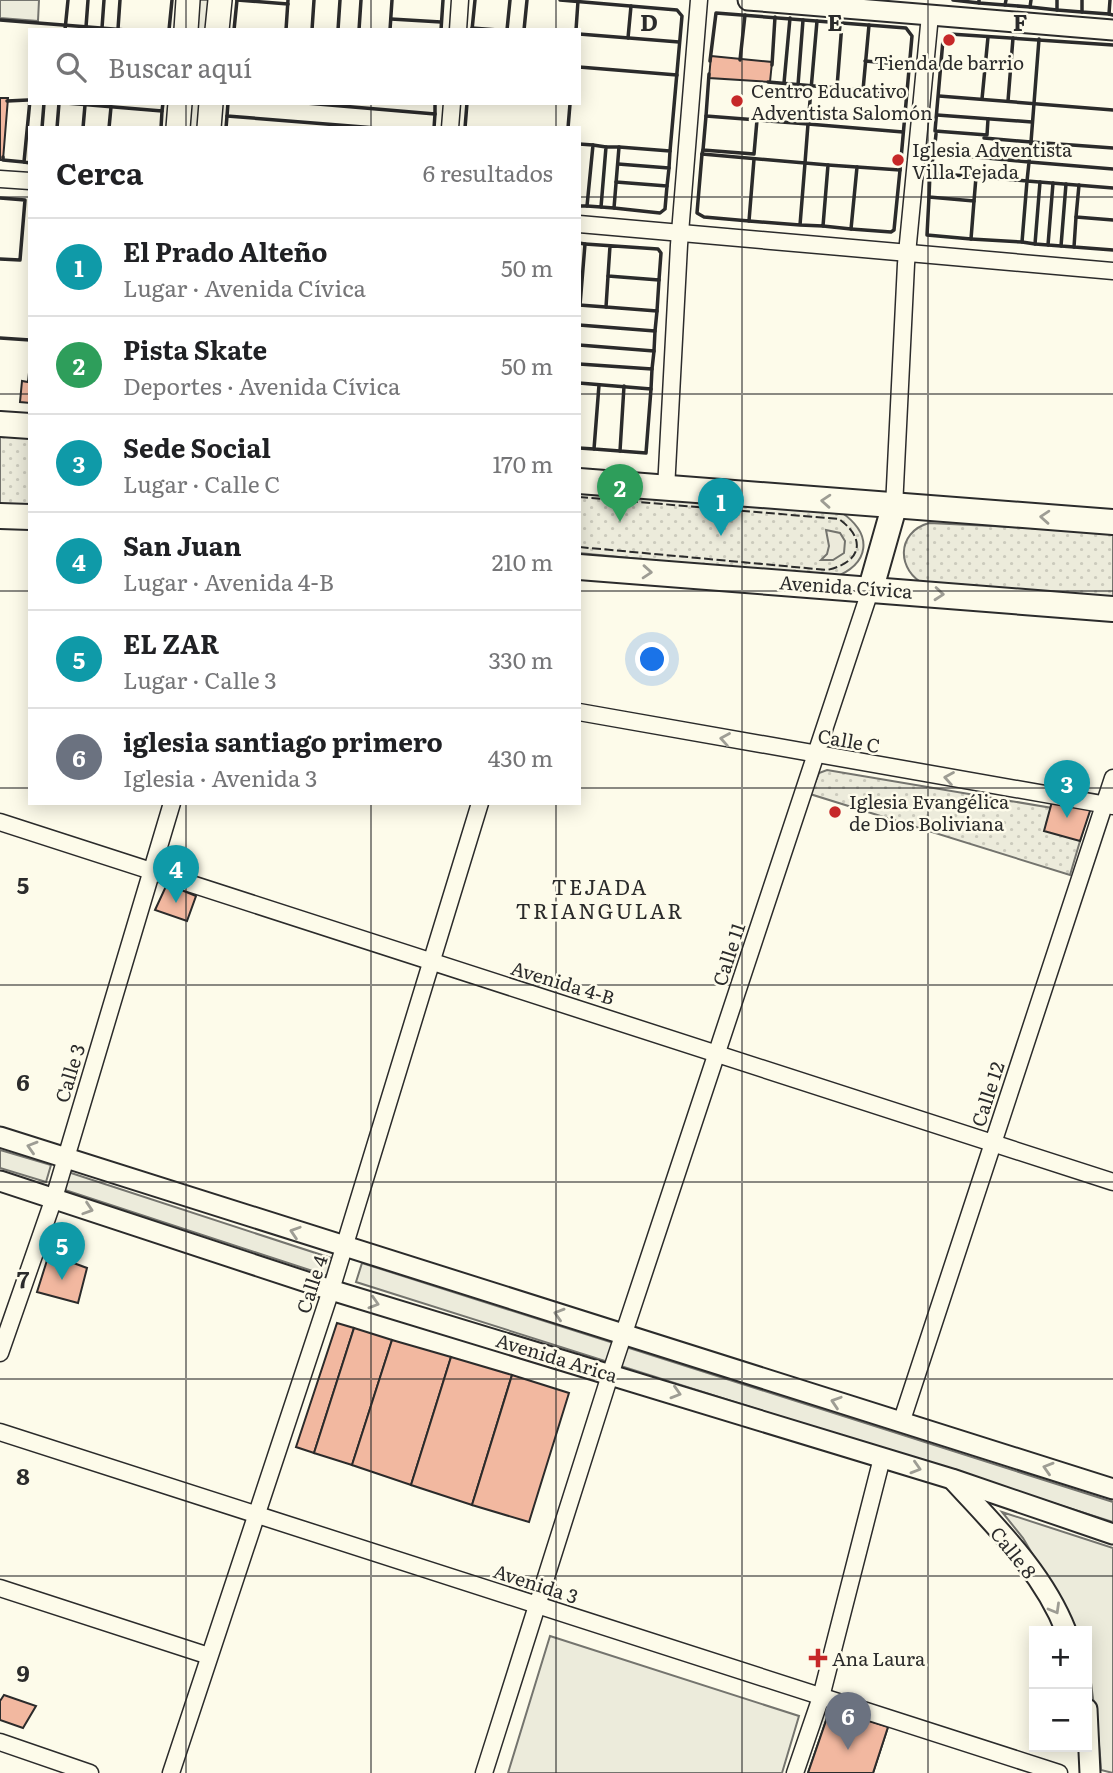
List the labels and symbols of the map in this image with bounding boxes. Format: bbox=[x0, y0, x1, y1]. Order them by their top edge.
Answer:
text: D bbox=[640, 4, 658, 38]
text: E bbox=[827, 4, 843, 38]
text: F bbox=[1013, 4, 1028, 38]
marker: Tienda de barrio bbox=[941, 32, 957, 48]
place label: Tienda de barrio bbox=[874, 48, 1024, 76]
place label: Centro Educativo Adventista Salomón bbox=[751, 76, 933, 126]
marker: Centro Educativo Adventista Salomón bbox=[729, 93, 745, 109]
place label: Iglesia Adventista Villa Tejada bbox=[912, 135, 1073, 185]
marker: Iglesia Adventista Villa Tejada bbox=[890, 152, 906, 168]
pin: 2 bbox=[597, 464, 643, 522]
pin: 1 bbox=[698, 478, 744, 536]
one-way arrow bbox=[820, 494, 831, 509]
one-way arrow bbox=[1039, 510, 1050, 525]
one-way arrow bbox=[642, 564, 653, 579]
street label: Avenida Cívica bbox=[778, 567, 914, 605]
one-way arrow bbox=[934, 586, 945, 601]
your location bbox=[635, 642, 669, 676]
street label: Calle C bbox=[816, 721, 882, 759]
one-way arrow bbox=[719, 732, 731, 747]
pin: 3 bbox=[1044, 760, 1090, 818]
one-way arrow bbox=[943, 771, 955, 786]
place label: Iglesia Evangélica de Dios Boliviana bbox=[849, 787, 1010, 837]
marker: Iglesia Evangélica de Dios Boliviana bbox=[827, 804, 843, 820]
pin: 4 bbox=[153, 845, 199, 903]
text: 5 bbox=[17, 867, 29, 901]
district label: TEJADA TRIANGULAR bbox=[516, 870, 684, 925]
street label: Calle 11 bbox=[705, 919, 751, 989]
street label: Avenida 4-B bbox=[508, 953, 618, 1011]
street label: Calle 3 bbox=[47, 1040, 91, 1106]
street label: Calle 12 bbox=[963, 1058, 1011, 1130]
text: 6 bbox=[16, 1064, 30, 1098]
one-way arrow bbox=[26, 1141, 39, 1155]
one-way arrow bbox=[82, 1201, 94, 1216]
pin: 5 bbox=[39, 1222, 85, 1280]
one-way arrow bbox=[289, 1226, 302, 1240]
street label: Calle 4 bbox=[288, 1251, 334, 1317]
text: 7 bbox=[17, 1261, 30, 1295]
one-way arrow bbox=[368, 1294, 380, 1309]
one-way arrow bbox=[553, 1307, 565, 1322]
street label: Avenida Arica bbox=[493, 1325, 622, 1389]
one-way arrow bbox=[669, 1385, 681, 1399]
one-way arrow bbox=[830, 1395, 842, 1410]
text: 8 bbox=[16, 1458, 30, 1492]
one-way arrow bbox=[910, 1460, 922, 1475]
one-way arrow bbox=[1042, 1462, 1054, 1477]
street label: Calle 8 bbox=[984, 1520, 1044, 1584]
street label: Avenida 3 bbox=[490, 1556, 582, 1610]
one-way arrow bbox=[1047, 1602, 1060, 1615]
place label: Ana Laura bbox=[832, 1644, 926, 1672]
marker: Ana Laura bbox=[810, 1650, 826, 1666]
text: 9 bbox=[16, 1655, 30, 1689]
pin: 6 bbox=[825, 1692, 871, 1750]

